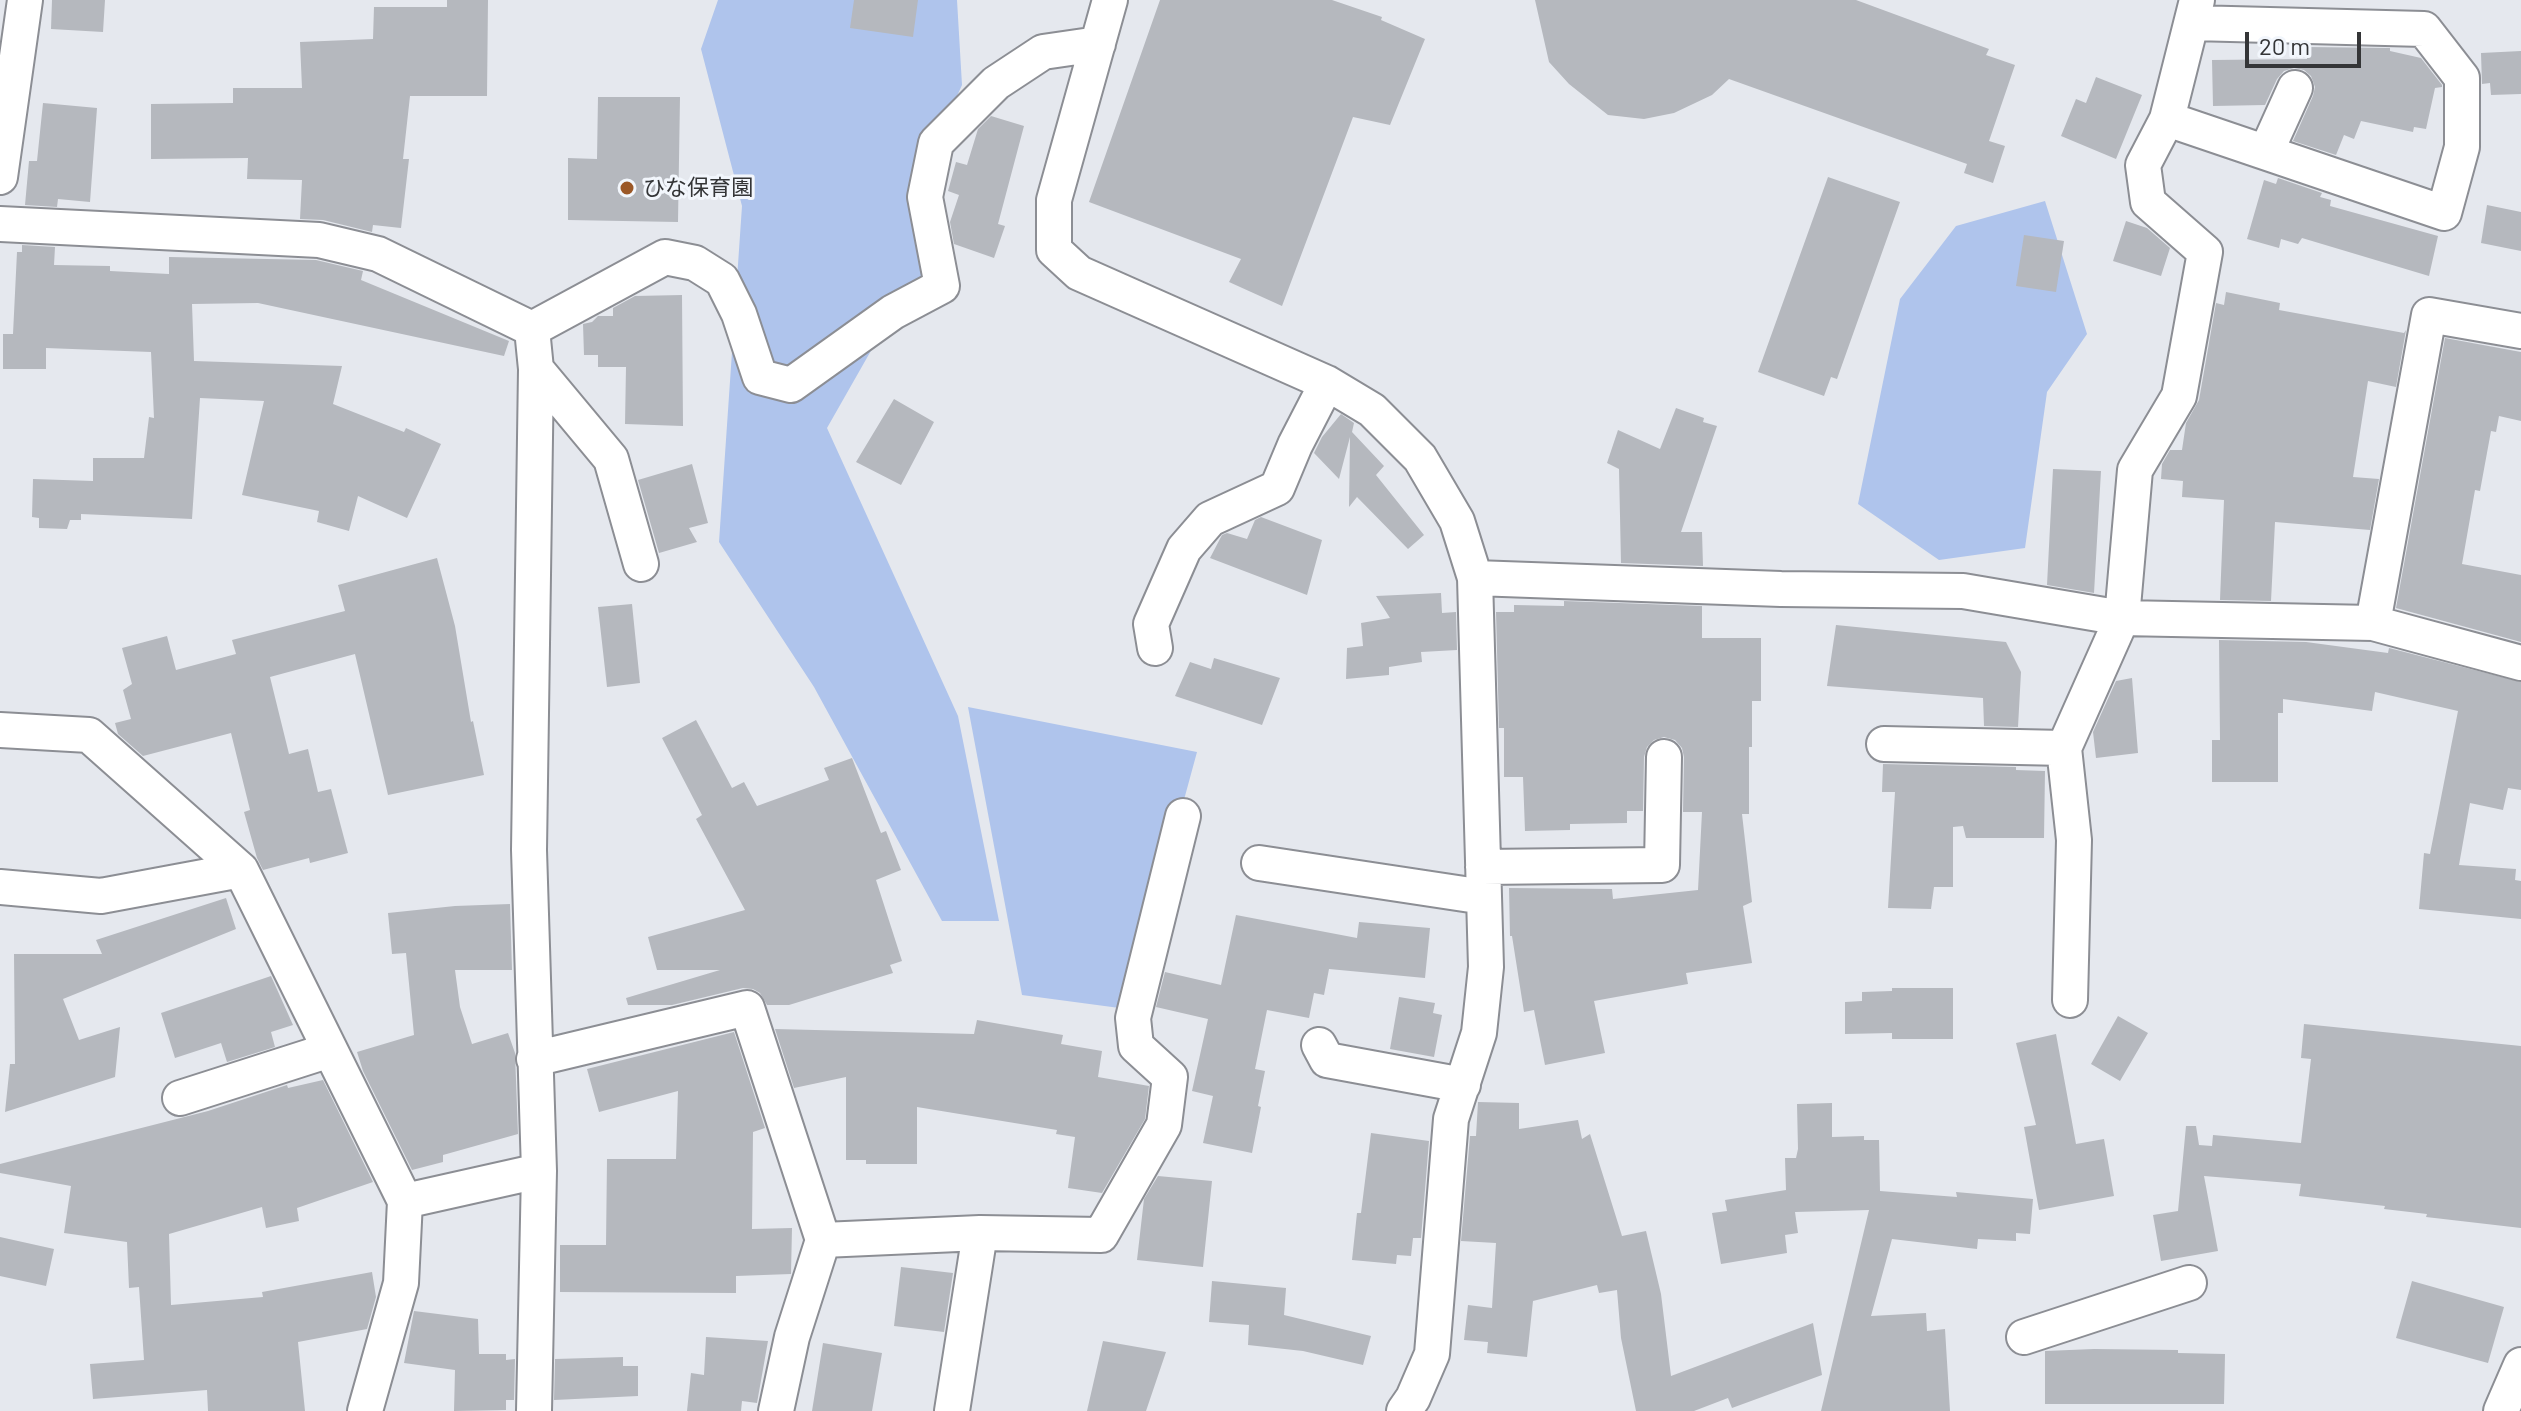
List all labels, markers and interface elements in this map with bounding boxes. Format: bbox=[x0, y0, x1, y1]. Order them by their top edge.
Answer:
scale bar bbox=[2249, 16, 2365, 66]
text: 20 m bbox=[2259, 31, 2310, 60]
place label: ひな保育園 bbox=[643, 175, 753, 201]
marker: ひな保育園 bbox=[618, 179, 636, 197]

